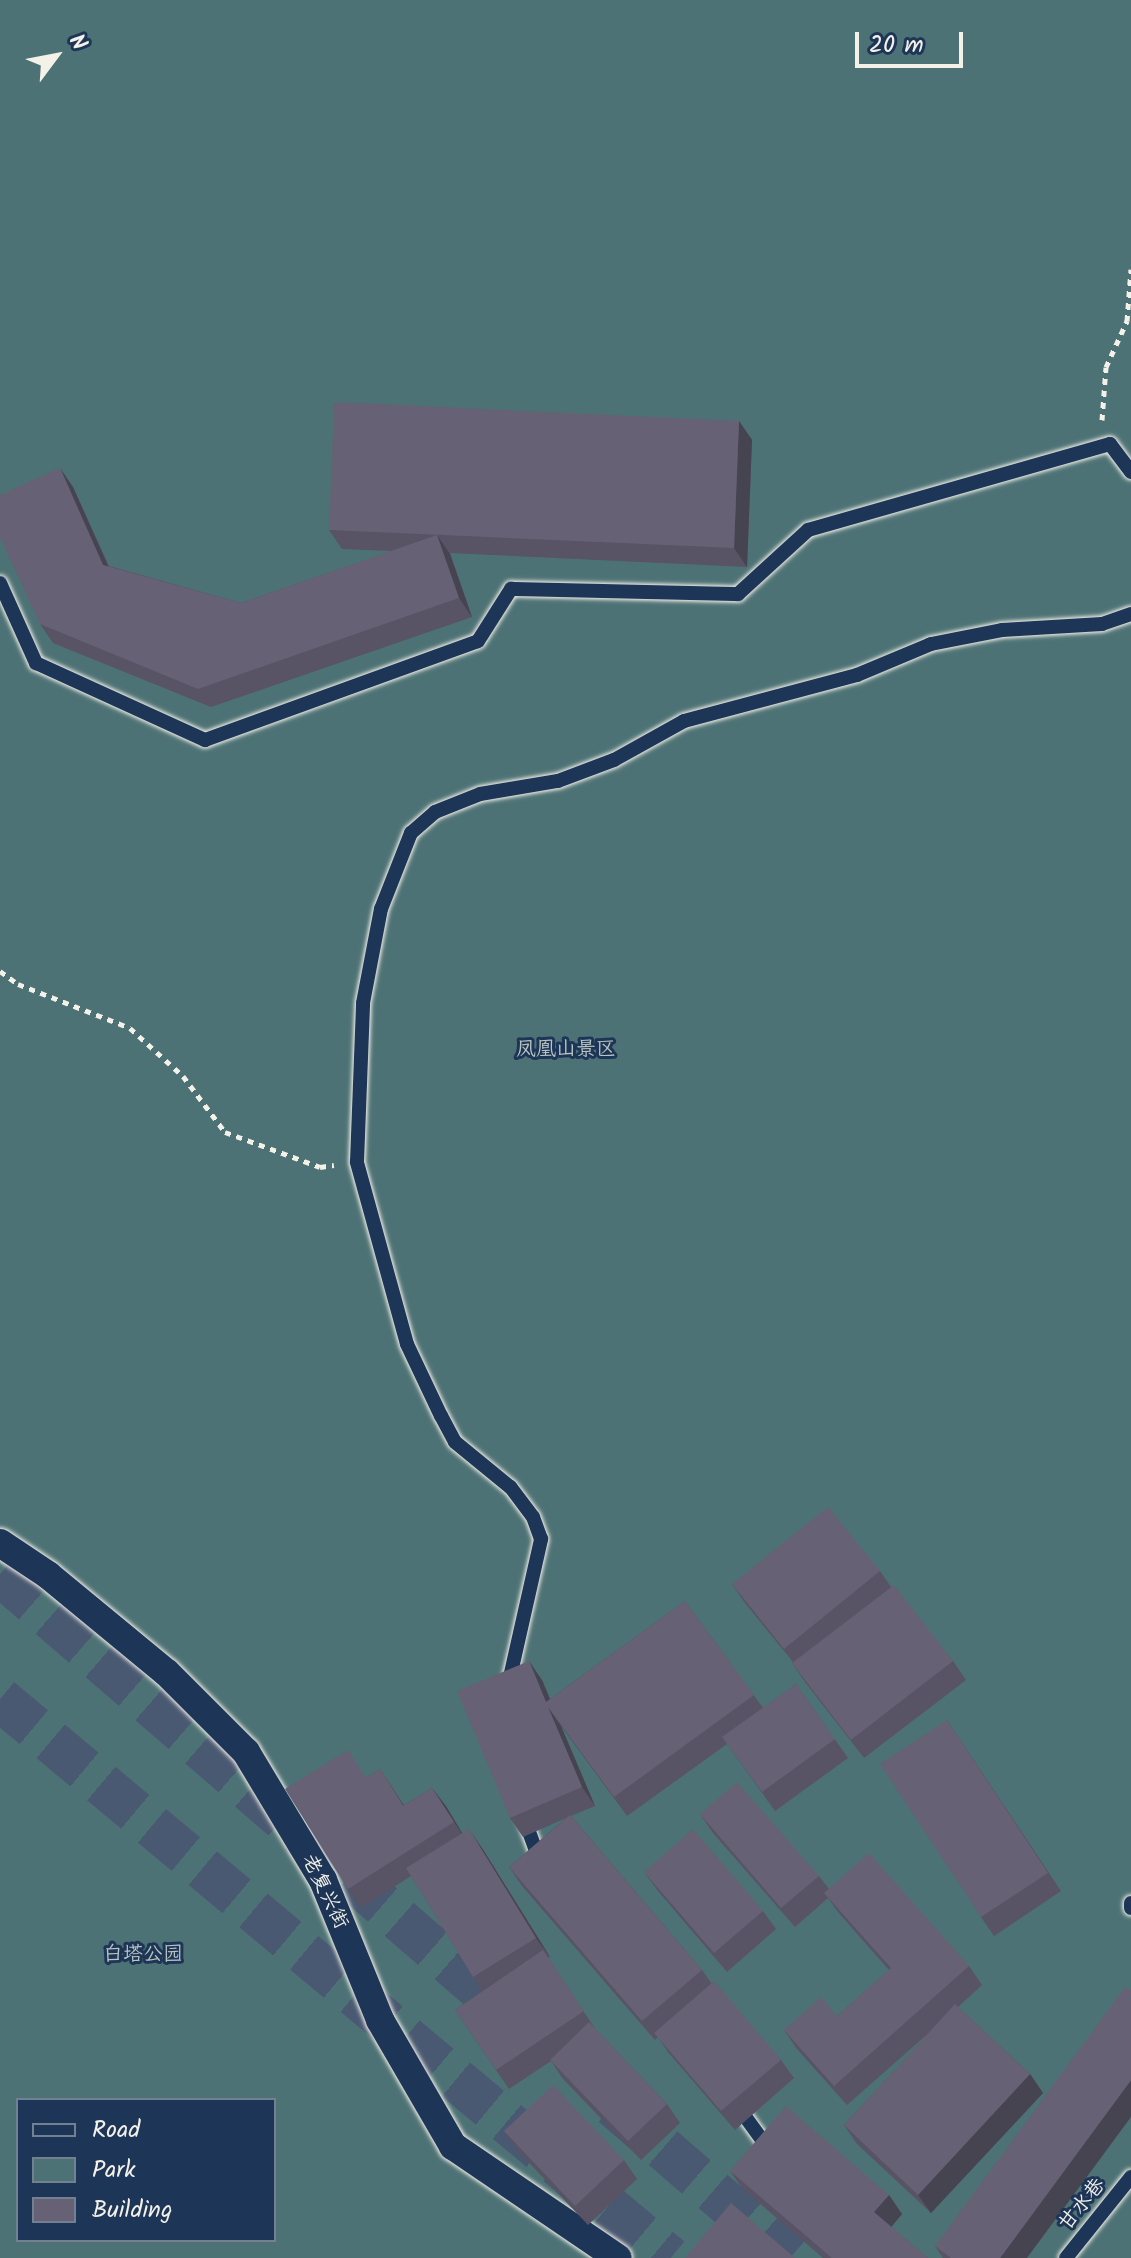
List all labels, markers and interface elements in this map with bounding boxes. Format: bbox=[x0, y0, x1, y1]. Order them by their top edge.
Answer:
north arrow bbox=[16, 16, 96, 96]
scale bar bbox=[859, 16, 967, 66]
text: 20 m bbox=[869, 26, 924, 65]
text: N bbox=[58, 28, 95, 58]
park label: 凤凰山景区 bbox=[516, 1038, 616, 1062]
street label: 老复兴街 bbox=[296, 1851, 352, 1933]
park label: 白塔公园 bbox=[103, 1943, 183, 1967]
legend bbox=[16, 2098, 276, 2242]
text: Road bbox=[92, 2111, 140, 2150]
text: Park bbox=[92, 2151, 136, 2190]
street label: 甘水巷 bbox=[1055, 2174, 1111, 2236]
text: Building bbox=[92, 2191, 172, 2230]

